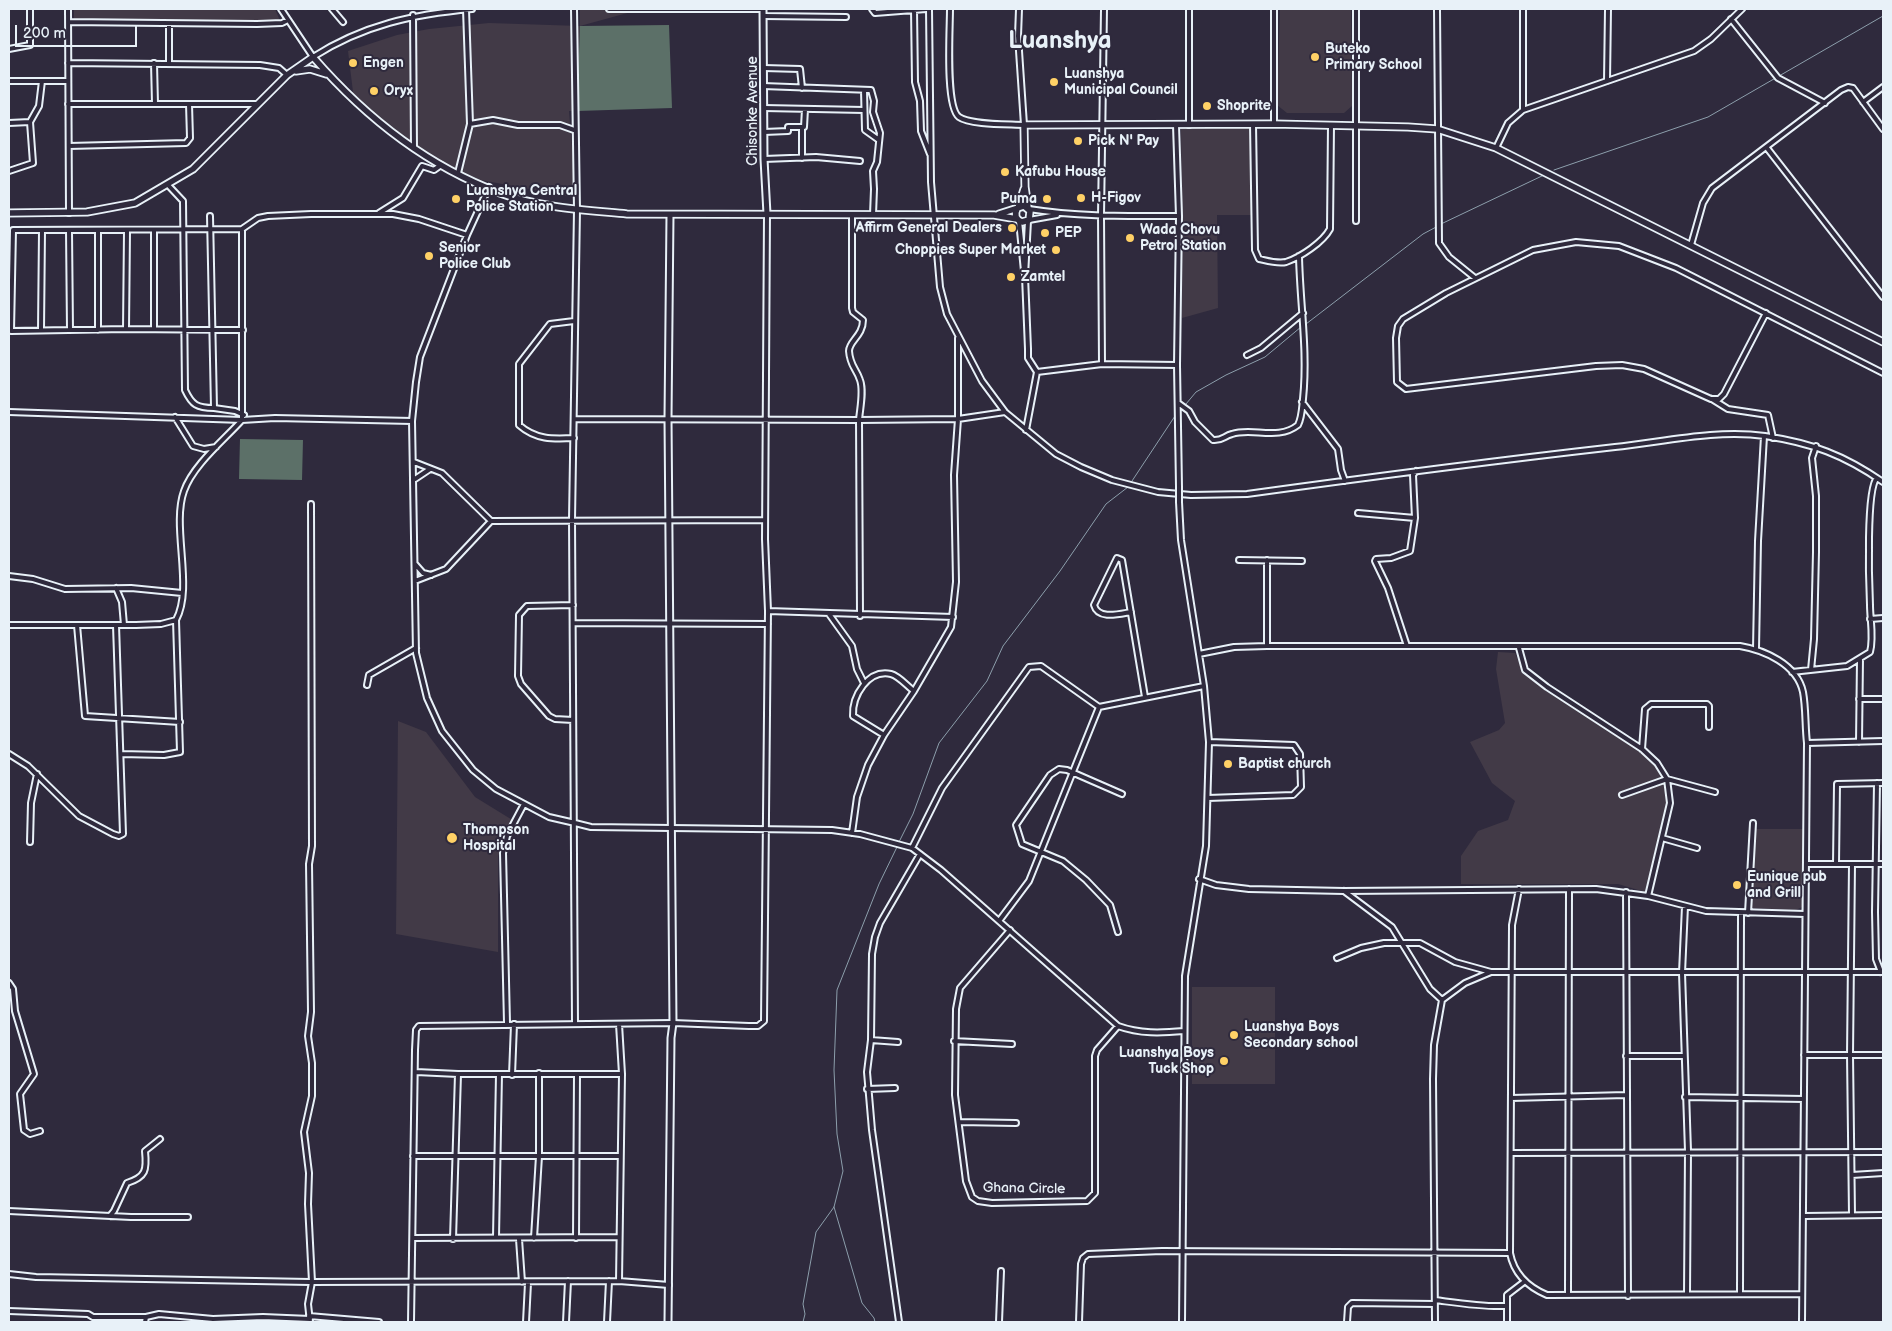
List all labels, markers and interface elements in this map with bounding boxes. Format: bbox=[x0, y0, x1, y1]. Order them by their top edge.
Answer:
scale bar bbox=[18, 15, 140, 47]
text: 200 m bbox=[23, 24, 66, 43]
district label: Luanshya bbox=[1008, 28, 1112, 56]
place label: Buteko Primary School bbox=[1325, 41, 1422, 74]
marker: Buteko Primary School bbox=[1309, 51, 1321, 63]
place label: Engen bbox=[363, 55, 404, 71]
street label: Chisonke Avenue bbox=[745, 56, 761, 166]
marker: Engen bbox=[347, 57, 359, 69]
place label: Luanshya Municipal Council bbox=[1064, 66, 1178, 98]
marker: Luanshya Municipal Council bbox=[1048, 76, 1060, 88]
place label: Oryx bbox=[384, 83, 413, 99]
marker: Oryx bbox=[368, 85, 380, 97]
place label: Shoprite bbox=[1217, 98, 1271, 114]
marker: Shoprite bbox=[1201, 100, 1213, 112]
place label: Pick N' Pay bbox=[1088, 133, 1159, 149]
marker: Pick N' Pay bbox=[1072, 135, 1084, 147]
place label: Kafubu House bbox=[1015, 164, 1106, 180]
marker: Kafubu House bbox=[999, 166, 1011, 178]
place label: Luanshya Central Police Station bbox=[466, 183, 577, 216]
place label: H-Figov bbox=[1091, 190, 1141, 206]
place label: Puma bbox=[1000, 191, 1037, 207]
marker: H-Figov bbox=[1075, 192, 1087, 204]
marker: Luanshya Central Police Station bbox=[450, 193, 462, 205]
marker: Puma bbox=[1041, 193, 1053, 205]
place label: Affirm General Dealers bbox=[856, 220, 1002, 236]
marker: Affirm General Dealers bbox=[1006, 222, 1018, 234]
place label: Wada Chovu Petrol Station bbox=[1140, 222, 1226, 254]
place label: PEP bbox=[1055, 225, 1082, 241]
marker: PEP bbox=[1039, 227, 1051, 239]
marker: Wada Chovu Petrol Station bbox=[1124, 232, 1136, 244]
place label: Senior Police Club bbox=[439, 240, 511, 272]
place label: Choppies Super Market bbox=[895, 242, 1046, 258]
marker: Choppies Super Market bbox=[1050, 244, 1062, 256]
marker: Senior Police Club bbox=[423, 250, 435, 262]
place label: Zamtel bbox=[1021, 269, 1065, 285]
marker: Zamtel bbox=[1005, 271, 1017, 283]
place label: Baptist church bbox=[1238, 756, 1331, 772]
marker: Baptist church bbox=[1222, 758, 1234, 770]
place label: Thompson Hospital bbox=[463, 822, 529, 854]
marker: Thompson Hospital bbox=[445, 831, 459, 845]
place label: Eunique pub and Grill bbox=[1747, 869, 1827, 902]
marker: Eunique pub and Grill bbox=[1731, 879, 1743, 891]
place label: Luanshya Boys Secondary school bbox=[1244, 1019, 1358, 1052]
marker: Luanshya Boys Secondary school bbox=[1228, 1029, 1240, 1041]
place label: Luanshya Boys Tuck Shop bbox=[1119, 1045, 1214, 1078]
marker: Luanshya Boys Tuck Shop bbox=[1218, 1055, 1230, 1067]
street label: Ghana Circle bbox=[983, 1180, 1065, 1198]

